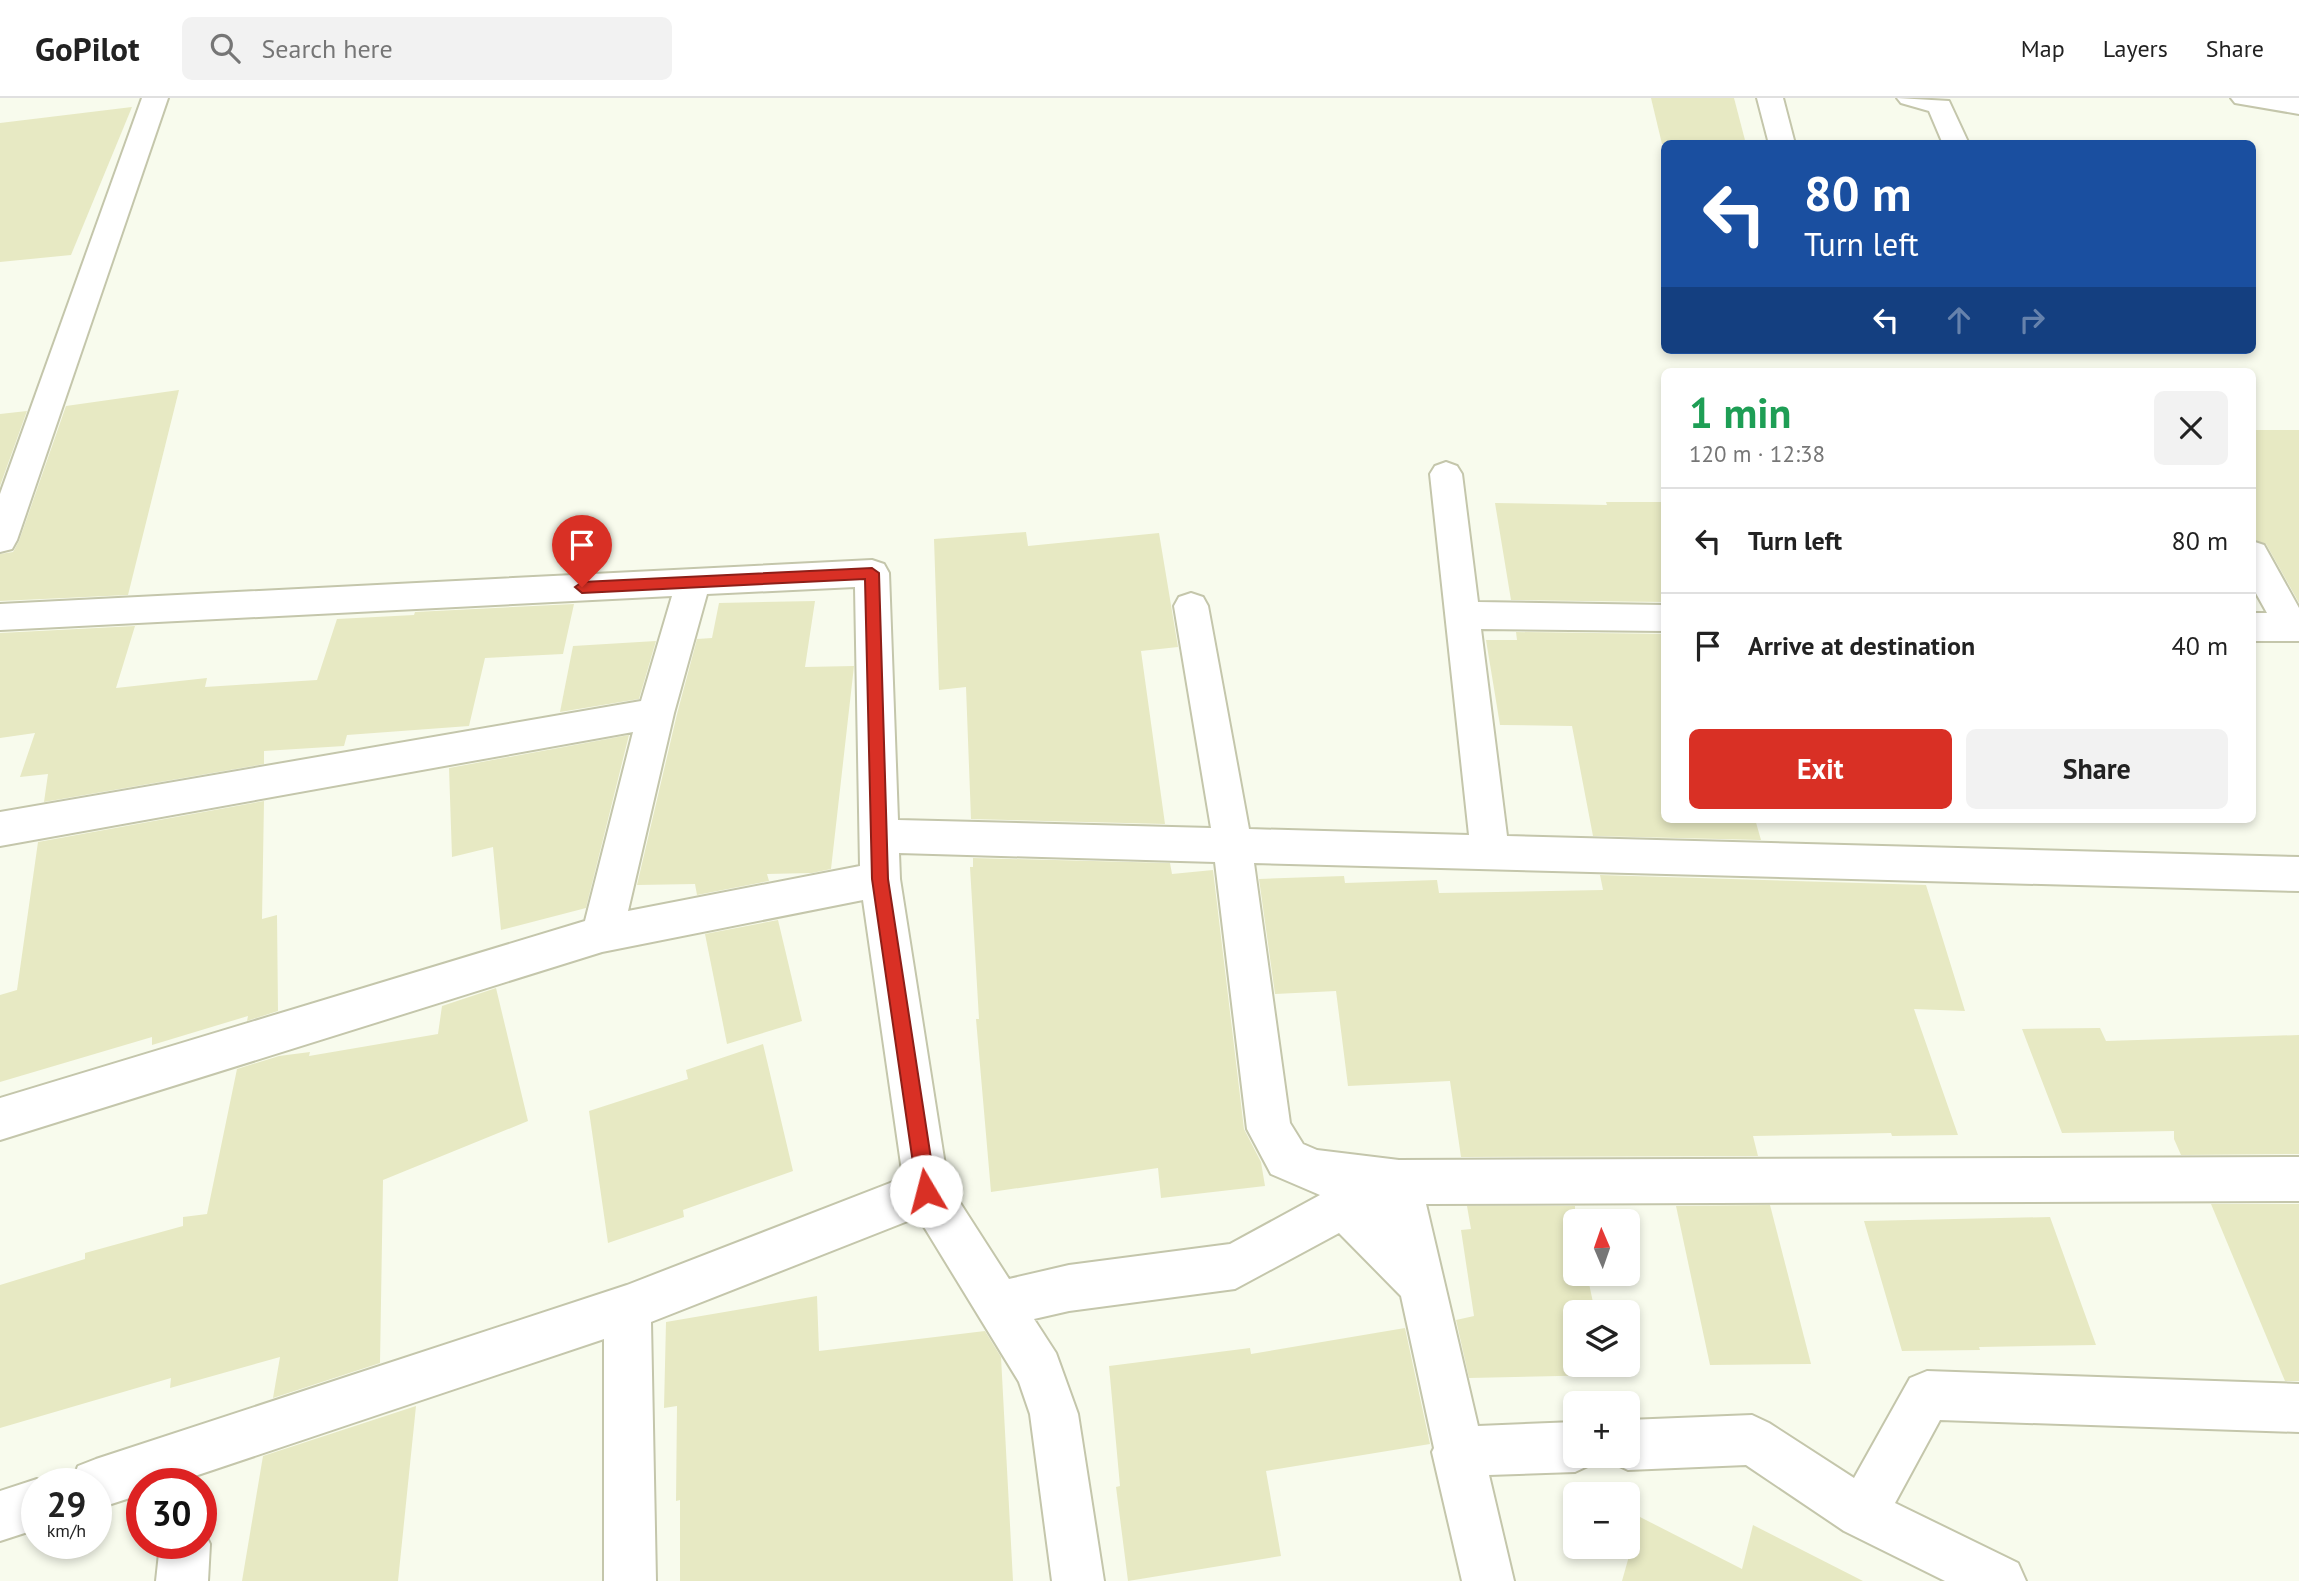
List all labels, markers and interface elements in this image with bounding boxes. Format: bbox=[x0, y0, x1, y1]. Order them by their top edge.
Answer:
search box bbox=[182, 17, 672, 80]
text: GoPilot bbox=[35, 27, 140, 70]
icon: search bbox=[206, 29, 244, 67]
text: Search here bbox=[262, 32, 393, 65]
text: Map bbox=[2021, 33, 2065, 64]
text: Layers bbox=[2103, 33, 2168, 64]
text: Share bbox=[2206, 33, 2264, 64]
text: 80 m bbox=[1804, 161, 1911, 225]
icon: left bbox=[1689, 168, 1780, 259]
text: Turn left bbox=[1804, 223, 1919, 265]
icon: left bbox=[1867, 301, 1905, 339]
icon: ahead bbox=[1940, 301, 1978, 339]
icon: right bbox=[2013, 301, 2051, 339]
text: 1 min bbox=[1689, 385, 1791, 440]
button: close bbox=[2154, 391, 2228, 465]
text: 120 m · 12:38 bbox=[1689, 439, 1825, 468]
pin bbox=[552, 515, 612, 587]
icon: left bbox=[1689, 522, 1727, 560]
text: Turn left bbox=[1748, 524, 1842, 557]
text: 80 m bbox=[2172, 524, 2228, 557]
icon: arrive bbox=[563, 526, 601, 564]
icon: arrive bbox=[1689, 627, 1727, 665]
text: Arrive at destination bbox=[1748, 629, 1975, 662]
text: 40 m bbox=[2172, 629, 2228, 662]
button: Exit bbox=[1689, 729, 1952, 809]
button: Share bbox=[1966, 729, 2228, 809]
position arrow bbox=[889, 1154, 963, 1228]
north arrow bbox=[1563, 1209, 1640, 1286]
map controls bbox=[1563, 1209, 1640, 1559]
button: layers bbox=[1563, 1300, 1640, 1377]
button: + bbox=[1563, 1391, 1640, 1468]
speed limit sign: 30 bbox=[126, 1468, 217, 1559]
text: 29 bbox=[47, 1481, 86, 1527]
button: − bbox=[1563, 1482, 1640, 1559]
text: km/h bbox=[47, 1519, 86, 1542]

